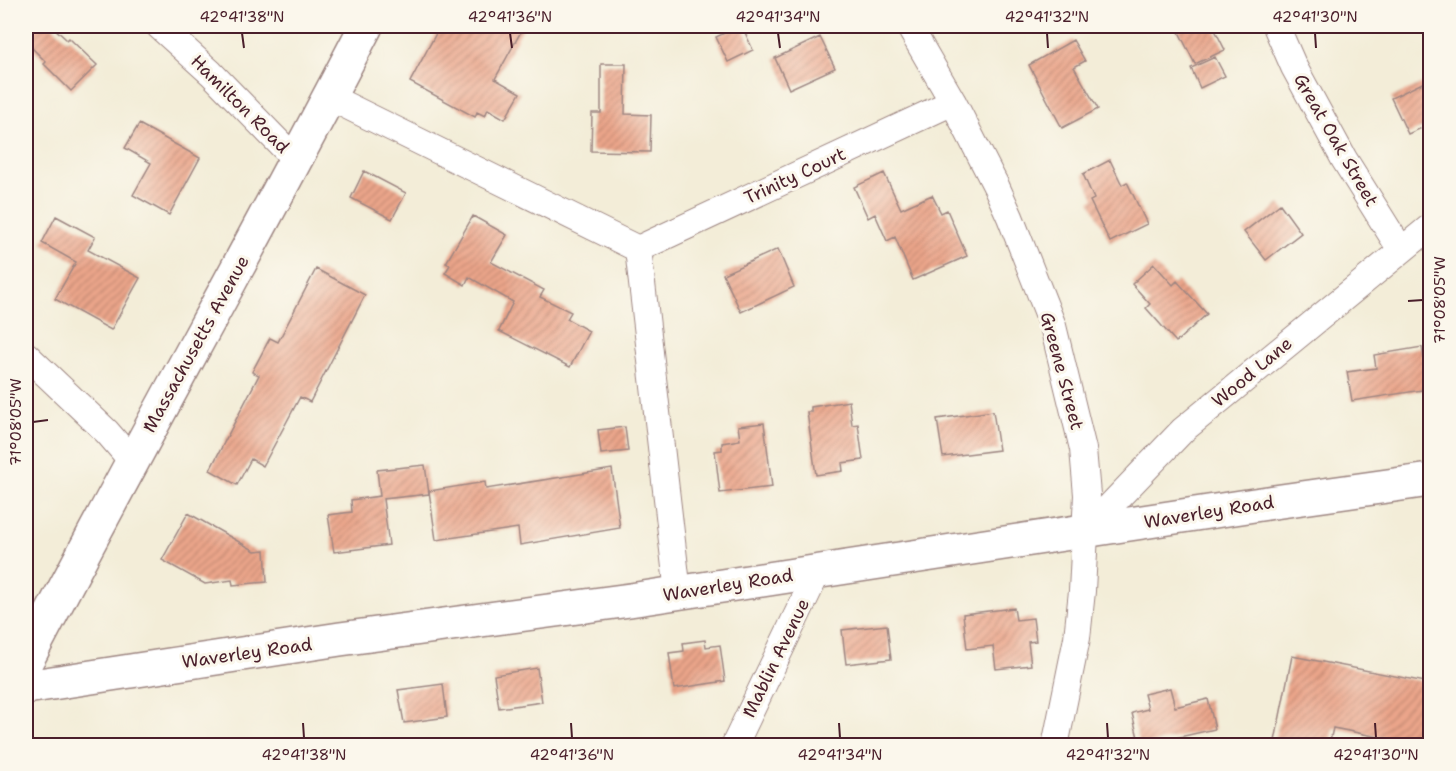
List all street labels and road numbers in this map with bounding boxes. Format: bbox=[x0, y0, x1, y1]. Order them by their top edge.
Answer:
street label: Hamilton Road bbox=[185, 49, 295, 159]
street label: Great Oak Street bbox=[1288, 69, 1384, 211]
street label: Trinity Court bbox=[740, 142, 850, 210]
street label: Massachusetts Avenue bbox=[137, 251, 255, 437]
street label: Greene Street bbox=[1035, 309, 1089, 433]
street label: Wood Lane bbox=[1207, 331, 1297, 413]
street label: Waverley Road bbox=[1142, 490, 1276, 534]
street label: Waverley Road bbox=[661, 563, 795, 607]
street label: Mablin Avenue bbox=[737, 594, 815, 722]
street label: Waverley Road bbox=[180, 632, 314, 674]

